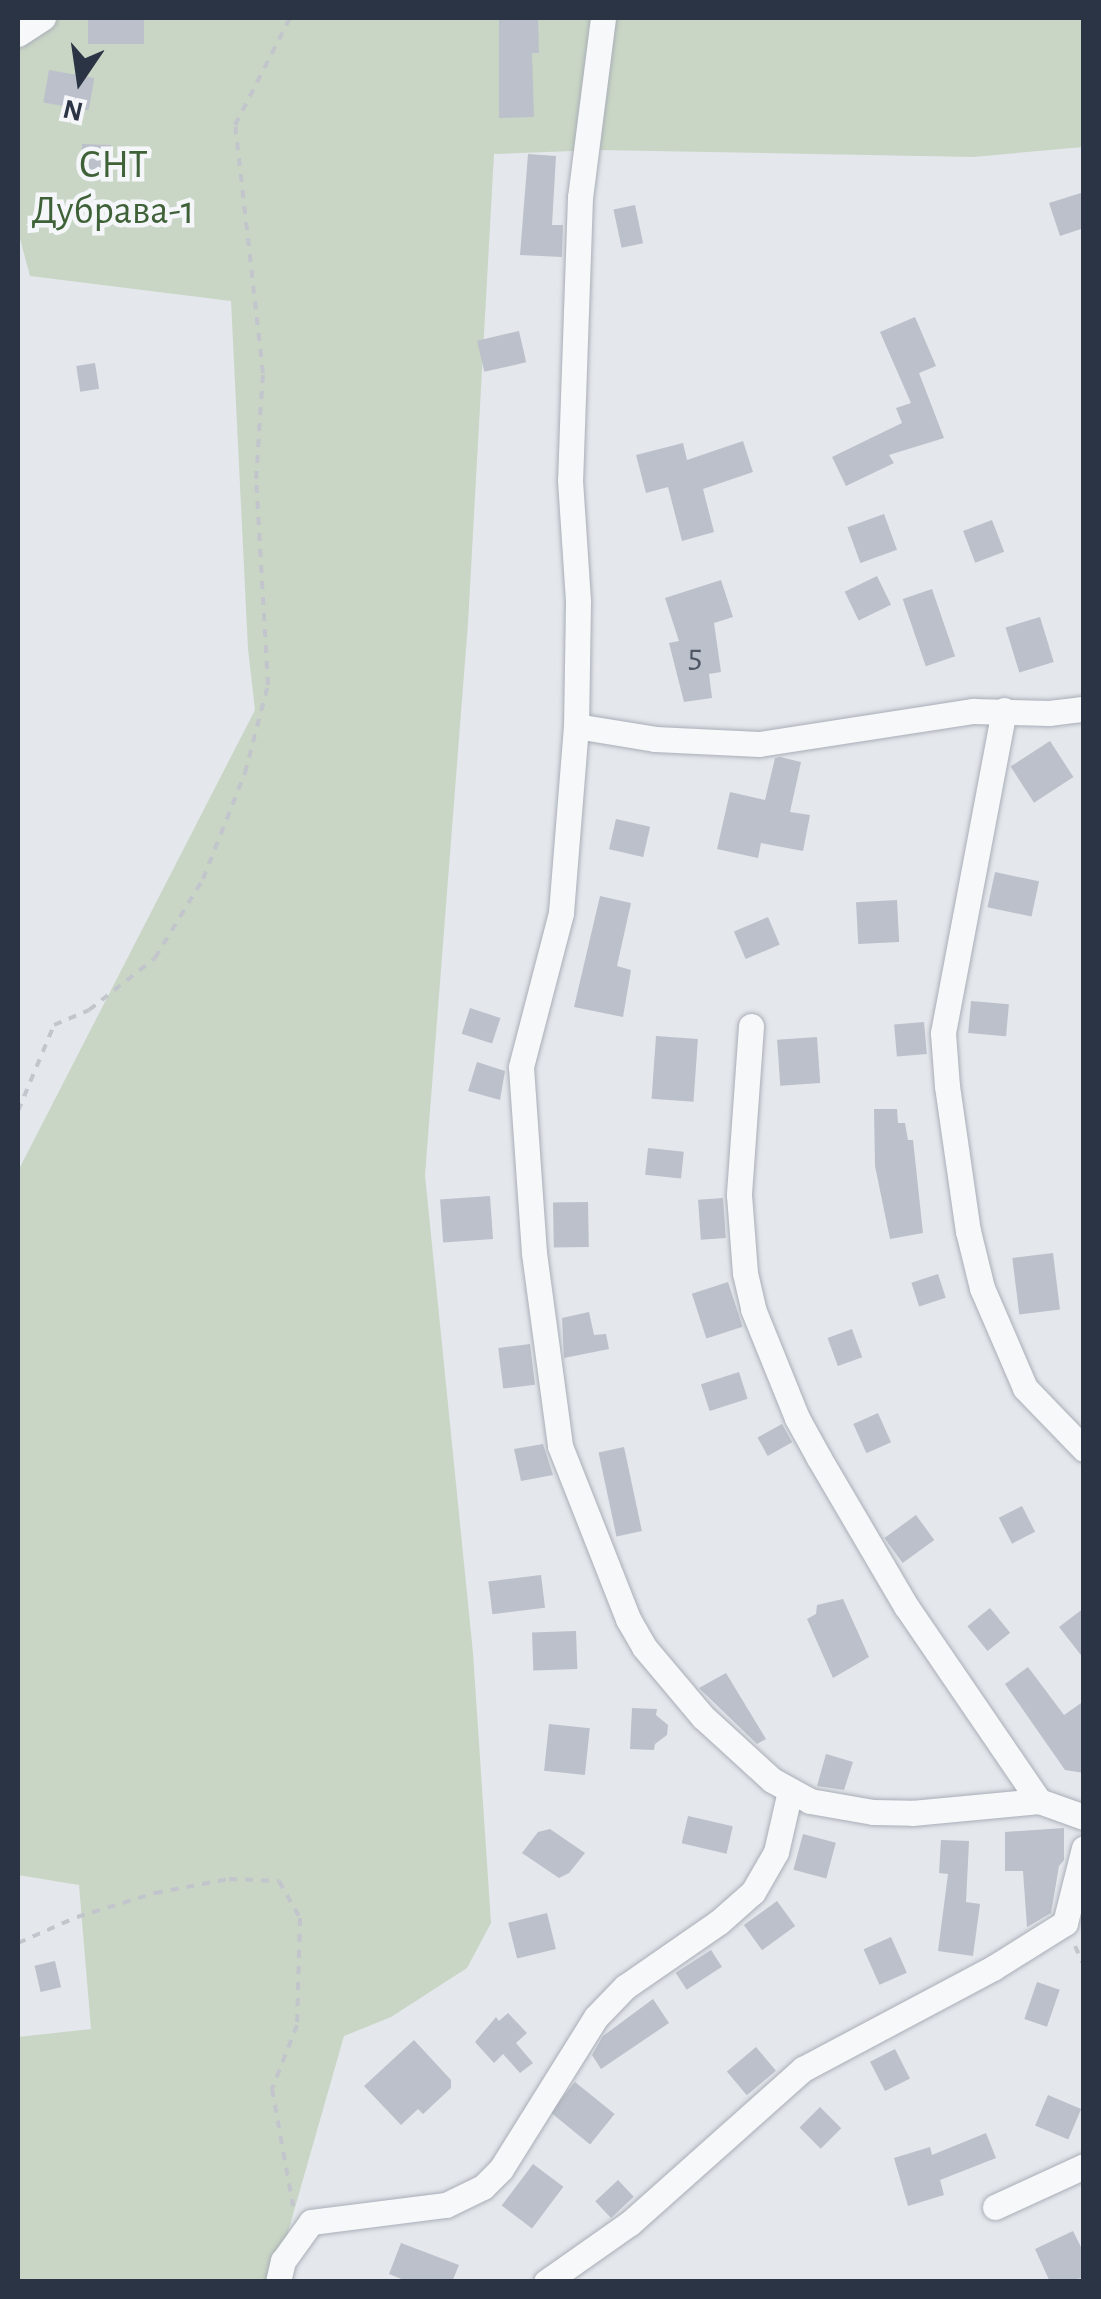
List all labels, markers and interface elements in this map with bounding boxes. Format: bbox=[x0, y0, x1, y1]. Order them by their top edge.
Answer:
north arrow bbox=[30, 30, 130, 130]
text: N bbox=[61, 93, 86, 125]
park label: СНТ Дубрава-1 bbox=[31, 141, 195, 235]
house number: 5 bbox=[688, 636, 702, 678]

